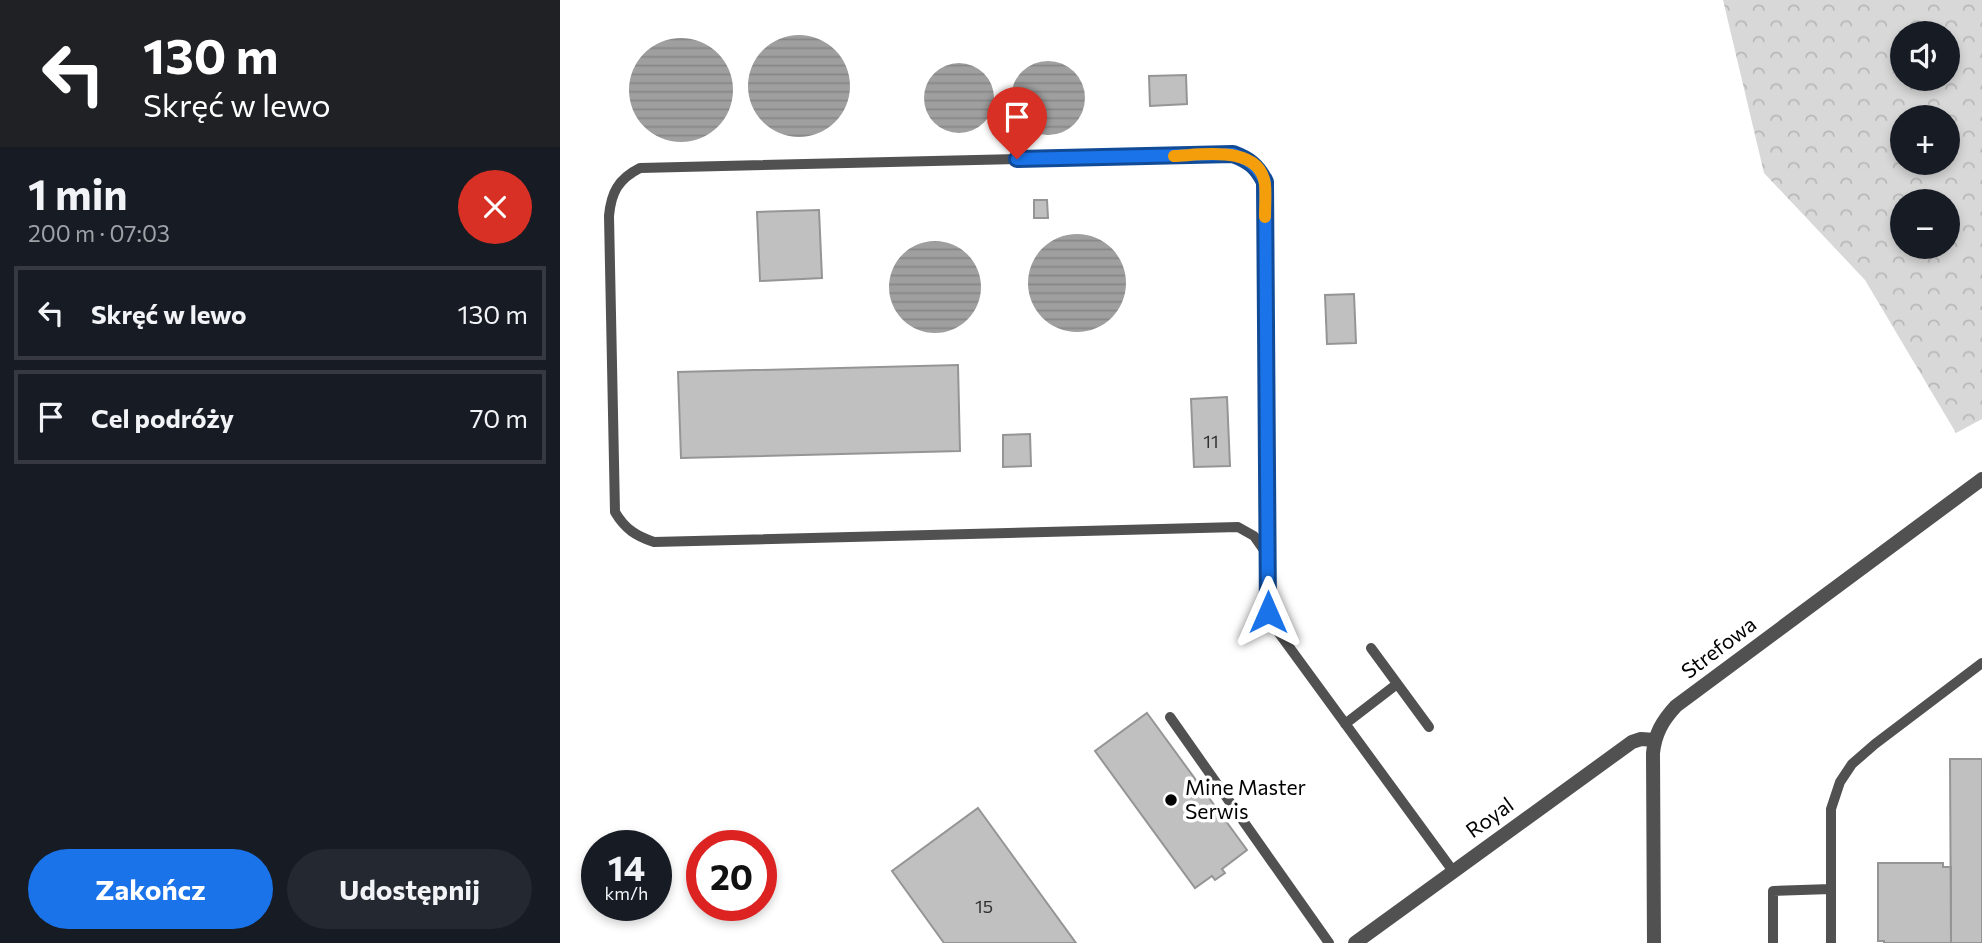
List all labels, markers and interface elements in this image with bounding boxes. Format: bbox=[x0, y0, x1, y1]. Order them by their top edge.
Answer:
map controls bbox=[1890, 21, 1960, 259]
button: sound bbox=[1890, 21, 1960, 91]
text: 130 m bbox=[143, 24, 278, 84]
icon: left bbox=[28, 28, 119, 119]
text: Skręć w lewo bbox=[143, 84, 331, 124]
pin bbox=[987, 87, 1047, 159]
icon: arrive bbox=[998, 98, 1036, 136]
button: + bbox=[1890, 105, 1960, 175]
text: 1 min bbox=[28, 167, 128, 219]
button: close bbox=[458, 170, 532, 244]
button: − bbox=[1890, 189, 1960, 259]
text: 200 m · 07:03 bbox=[28, 219, 170, 247]
icon: left bbox=[32, 294, 70, 332]
text: Skręć w lewo bbox=[91, 298, 247, 329]
text: 130 m bbox=[457, 298, 528, 329]
icon: arrive bbox=[32, 398, 70, 436]
text: Cel podróży bbox=[91, 402, 234, 433]
text: 70 m bbox=[470, 402, 528, 433]
house number: 11 bbox=[1203, 430, 1219, 452]
position arrow bbox=[1231, 575, 1305, 649]
street label: Strefowa bbox=[1676, 611, 1760, 683]
place label: Mine Master Serwis bbox=[1185, 774, 1306, 823]
street label: Royal bbox=[1461, 791, 1518, 842]
marker: Mine Master Serwis bbox=[1163, 792, 1179, 808]
speed limit sign: 20 bbox=[686, 830, 777, 921]
text: 14 bbox=[608, 845, 645, 888]
button: Zakończ bbox=[28, 849, 273, 929]
button: Udostępnij bbox=[287, 849, 532, 929]
text: km/h bbox=[605, 882, 648, 904]
house number: 15 bbox=[975, 895, 993, 917]

